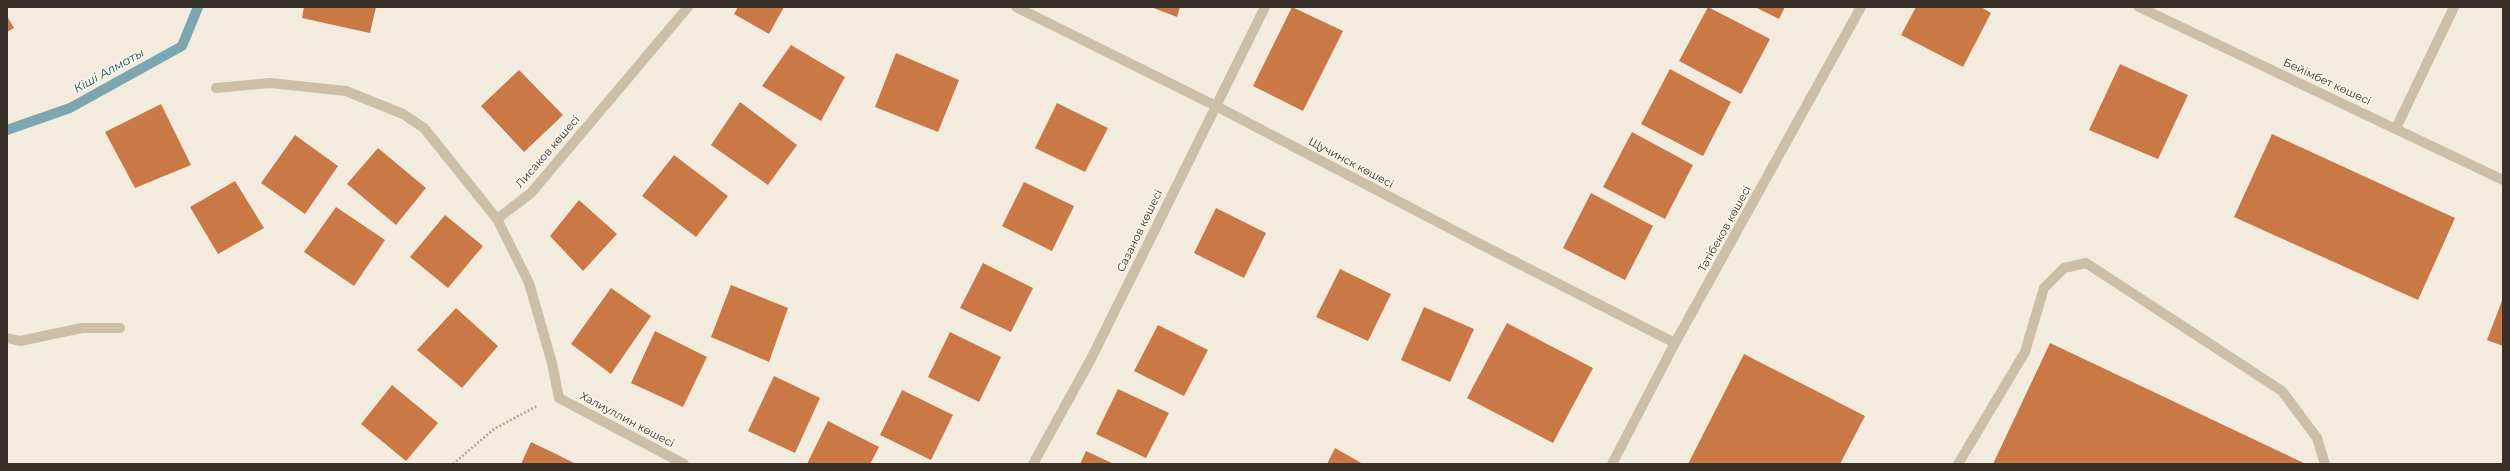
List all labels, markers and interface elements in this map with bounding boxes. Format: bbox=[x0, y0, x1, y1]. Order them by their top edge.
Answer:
water label: Кіші Алматы bbox=[71, 46, 147, 96]
street label: Бейімбет көшесі bbox=[2281, 56, 2373, 108]
street label: Лисаков көшесі bbox=[513, 113, 583, 191]
street label: Щучинск көшесі bbox=[1306, 135, 1396, 191]
street label: Тәтібеков көшесі bbox=[1696, 184, 1754, 274]
street label: Сазанов көшесі bbox=[1114, 188, 1166, 274]
street label: Халиуллин көшесі bbox=[578, 390, 676, 450]

